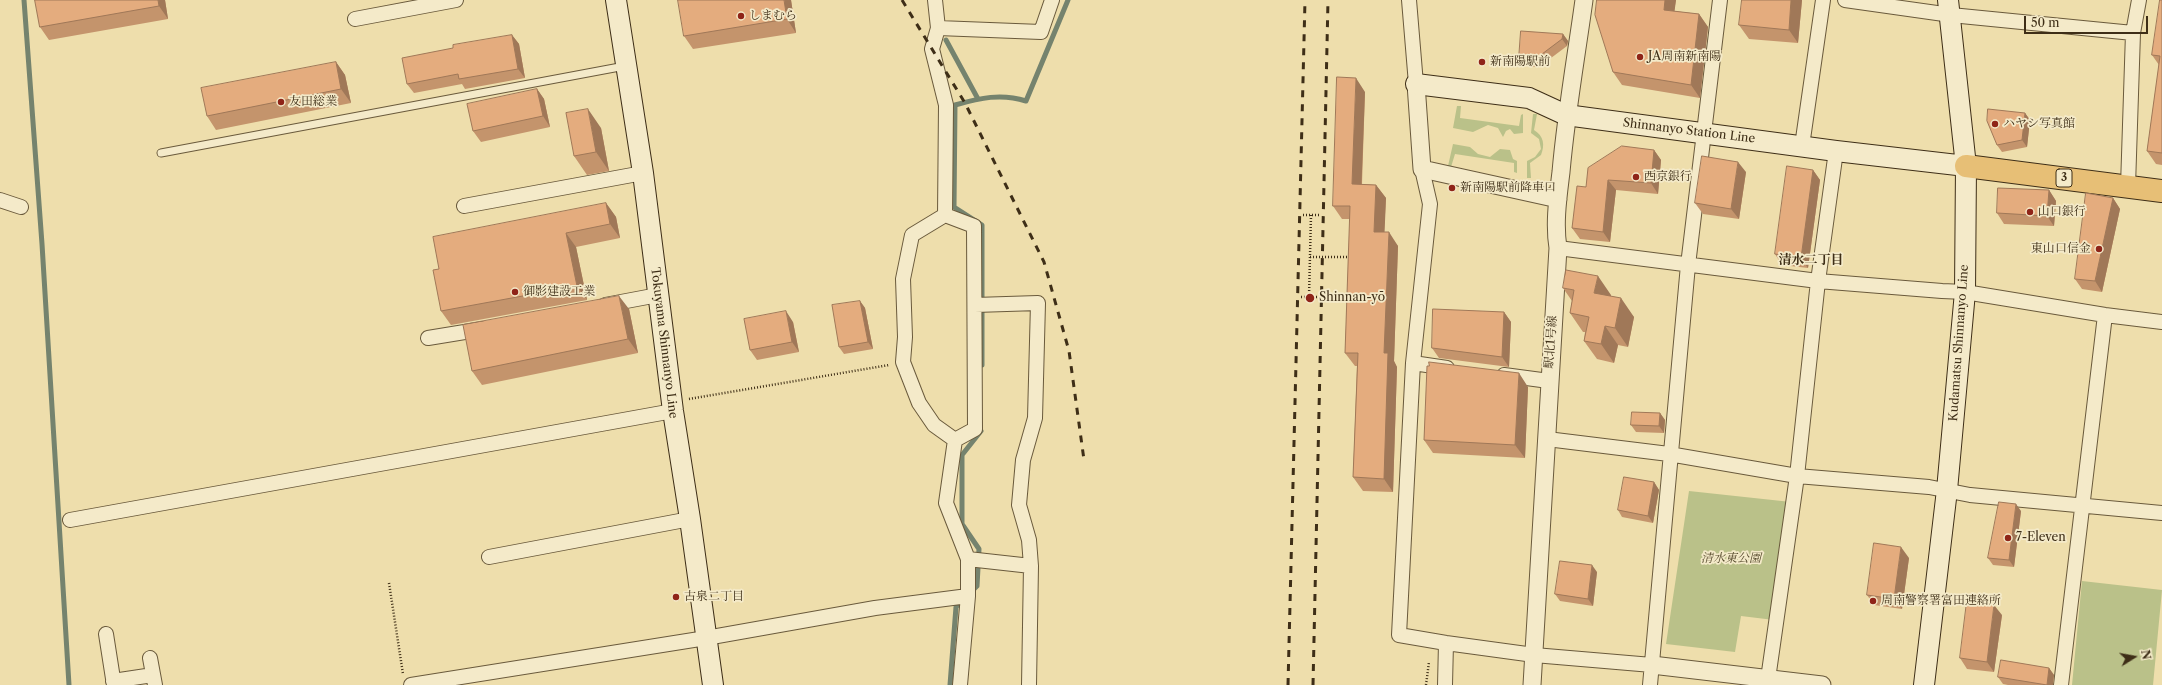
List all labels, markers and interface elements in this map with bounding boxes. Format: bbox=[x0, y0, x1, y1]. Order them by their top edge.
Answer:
scale bar bbox=[2026, 8, 2150, 34]
place label: しまむら bbox=[749, 9, 797, 23]
marker: しまむら bbox=[736, 11, 746, 21]
text: 50 m bbox=[2031, 15, 2060, 30]
place label: JA周南新南陽 bbox=[1648, 50, 1721, 64]
marker: JA周南新南陽 bbox=[1635, 52, 1645, 62]
place label: 新南陽駅前 bbox=[1490, 55, 1550, 69]
marker: 新南陽駅前 bbox=[1477, 57, 1487, 67]
place label: 友田総業 bbox=[289, 95, 337, 109]
marker: 友田総業 bbox=[276, 97, 286, 107]
street label: Shinnanyo Station Line bbox=[1622, 116, 1756, 146]
place label: ハヤシ写真館 bbox=[2003, 117, 2075, 131]
marker: ハヤシ写真館 bbox=[1990, 119, 2000, 129]
road number: 3 bbox=[2056, 169, 2072, 187]
place label: 西京銀行 bbox=[1644, 170, 1692, 184]
marker: 西京銀行 bbox=[1631, 172, 1641, 182]
place label: 新南陽駅前降車口 bbox=[1460, 181, 1556, 195]
marker: 新南陽駅前降車口 bbox=[1447, 183, 1457, 193]
place label: 山口銀行 bbox=[2038, 205, 2086, 219]
marker: 山口銀行 bbox=[2025, 207, 2035, 217]
place label: 東山口信金 bbox=[2031, 242, 2091, 256]
marker: 東山口信金 bbox=[2094, 244, 2104, 254]
district label: 清水二丁目 bbox=[1779, 252, 1843, 268]
street label: Kudamatsu Shinnanyo Line bbox=[1946, 264, 1972, 422]
street label: Tokuyama Shinnanyo Line bbox=[648, 267, 680, 419]
place label: 御影建設工業 bbox=[523, 285, 595, 299]
marker: 御影建設工業 bbox=[510, 287, 520, 297]
place label: Shinnan-yō bbox=[1319, 291, 1385, 305]
marker: Shinnan-yō bbox=[1304, 292, 1316, 304]
street label: 駅北1号線 bbox=[1542, 315, 1560, 369]
place label: 7-Eleven bbox=[2016, 531, 2066, 545]
marker: 7-Eleven bbox=[2003, 533, 2013, 543]
park label: 清水東公園 bbox=[1701, 552, 1761, 566]
place label: 古泉二丁目 bbox=[684, 590, 744, 604]
marker: 古泉二丁目 bbox=[671, 592, 681, 602]
place label: 周南警察署富田連絡所 bbox=[1881, 594, 2001, 608]
marker: 周南警察署富田連絡所 bbox=[1868, 596, 1878, 606]
north arrow bbox=[2114, 637, 2154, 677]
text: N bbox=[2138, 649, 2154, 661]

